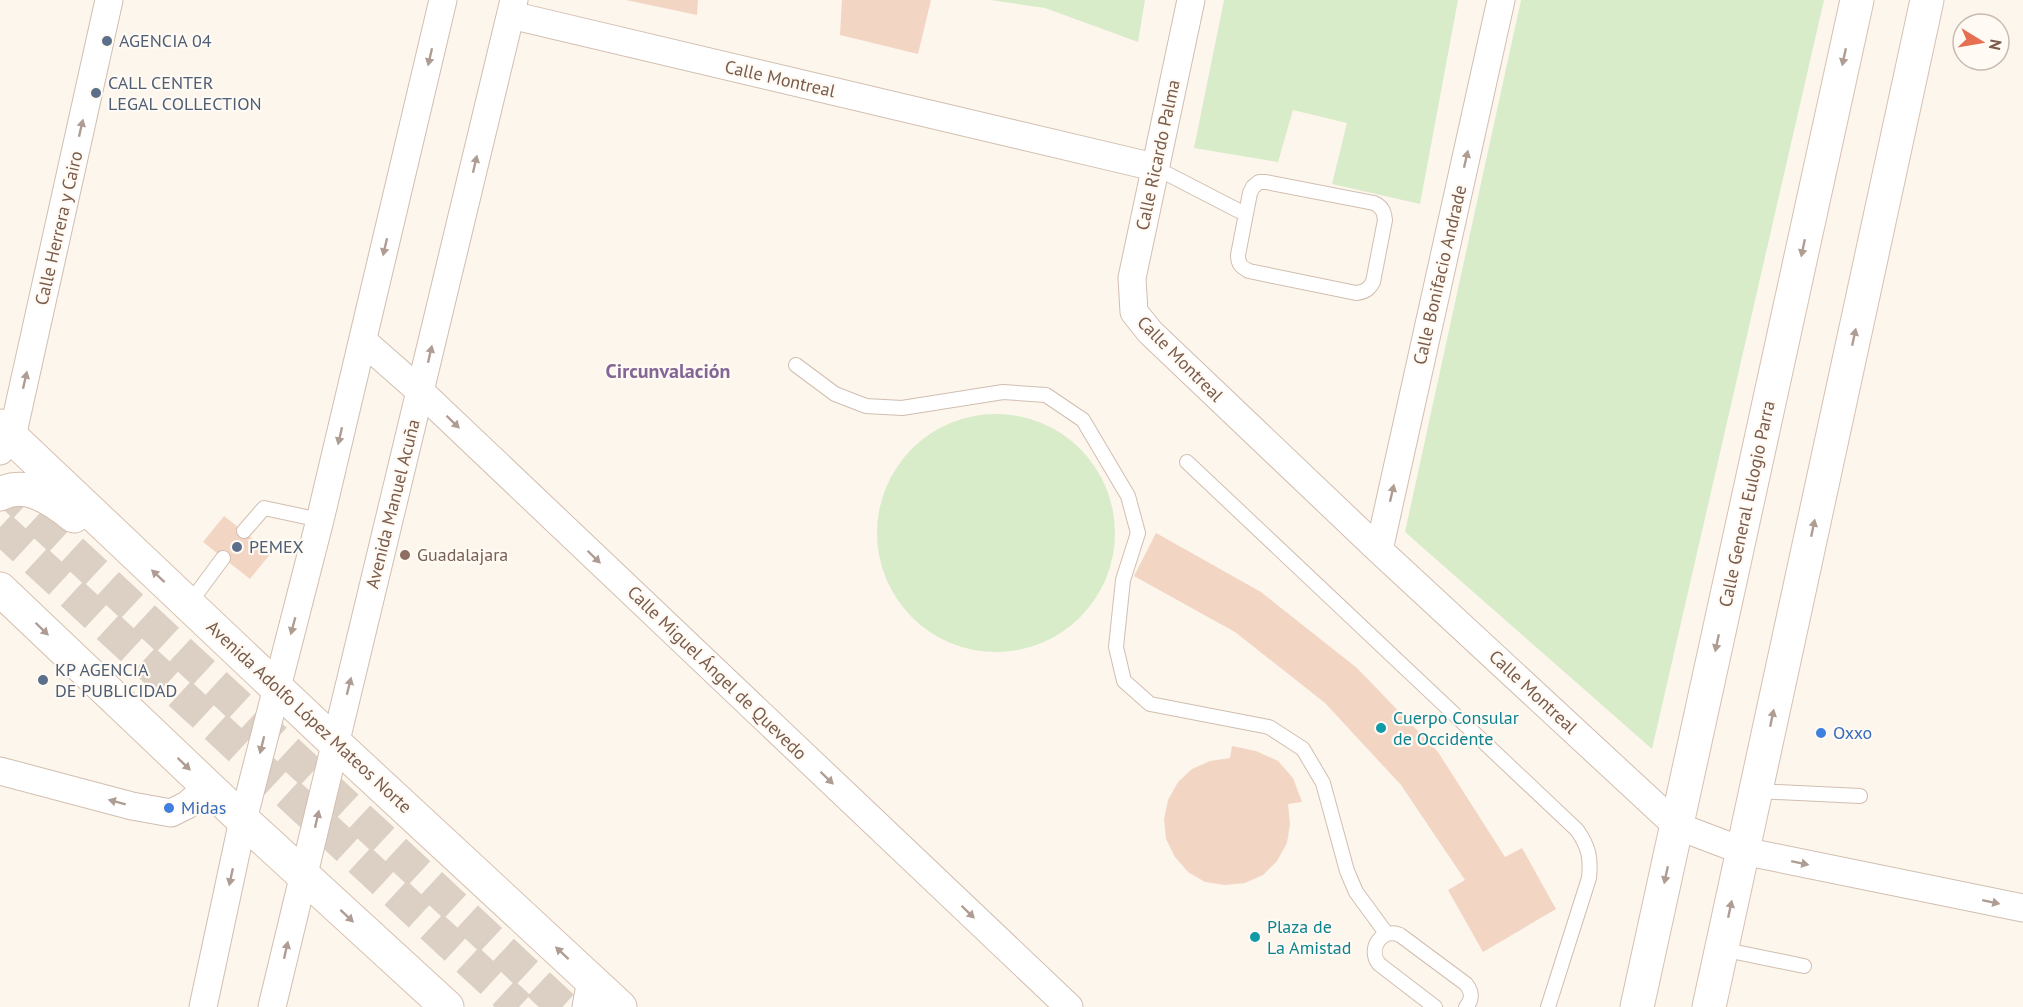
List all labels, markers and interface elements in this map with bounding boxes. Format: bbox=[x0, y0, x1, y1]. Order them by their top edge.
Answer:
north arrow bbox=[1951, 12, 2011, 72]
place label: AGENCIA 04 bbox=[119, 29, 212, 52]
marker: AGENCIA 04 bbox=[100, 34, 114, 48]
text: N bbox=[1985, 38, 2007, 52]
one-way arrow bbox=[424, 48, 434, 66]
one-way arrow bbox=[1839, 48, 1848, 67]
street label: Calle Montreal bbox=[723, 55, 838, 103]
place label: CALL CENTER LEGAL COLLECTION bbox=[108, 71, 262, 115]
street label: Calle Ricardo Palma bbox=[1130, 78, 1185, 232]
marker: CALL CENTER LEGAL COLLECTION bbox=[89, 86, 103, 100]
one-way arrow bbox=[77, 119, 86, 138]
street label: Calle Herrera y Cairo bbox=[30, 149, 87, 307]
one-way arrow bbox=[1462, 149, 1471, 168]
one-way arrow bbox=[471, 154, 480, 173]
street label: Calle Bonifacio Andrade bbox=[1408, 183, 1471, 367]
one-way arrow bbox=[380, 237, 389, 256]
one-way arrow bbox=[1798, 238, 1807, 257]
street label: Calle Montreal bbox=[1132, 311, 1229, 407]
one-way arrow bbox=[1850, 327, 1859, 346]
one-way arrow bbox=[425, 344, 435, 363]
district label: Circunvalación bbox=[606, 358, 730, 384]
one-way arrow bbox=[20, 371, 30, 389]
street label: Calle General Eulogio Parra bbox=[1713, 399, 1780, 609]
one-way arrow bbox=[445, 415, 460, 429]
street label: Avenida Manuel Acuña bbox=[360, 417, 425, 591]
one-way arrow bbox=[335, 427, 345, 446]
one-way arrow bbox=[1388, 483, 1397, 502]
one-way arrow bbox=[1809, 518, 1818, 537]
place label: PEMEX bbox=[249, 535, 304, 558]
marker: PEMEX bbox=[230, 540, 244, 554]
place label: Guadalajara bbox=[417, 543, 508, 566]
marker: Guadalajara bbox=[398, 548, 412, 562]
one-way arrow bbox=[587, 549, 601, 563]
one-way arrow bbox=[150, 569, 165, 583]
street label: Calle Miguel Ángel de Quevedo bbox=[623, 581, 812, 765]
street label: Avenida Adolfo López Mateos Norte bbox=[202, 615, 417, 818]
one-way arrow bbox=[288, 617, 297, 635]
one-way arrow bbox=[35, 622, 50, 636]
one-way arrow bbox=[1711, 634, 1721, 653]
street label: Calle Montreal bbox=[1484, 645, 1583, 739]
place label: KP AGENCIA DE PUBLICIDAD bbox=[55, 658, 177, 702]
marker: KP AGENCIA DE PUBLICIDAD bbox=[36, 673, 50, 687]
one-way arrow bbox=[344, 677, 354, 695]
place label: Cuerpo Consular de Occidente bbox=[1393, 706, 1519, 750]
one-way arrow bbox=[1767, 709, 1777, 728]
marker: Cuerpo Consular de Occidente bbox=[1374, 721, 1388, 735]
place label: Oxxo bbox=[1833, 721, 1872, 744]
marker: Oxxo bbox=[1814, 726, 1828, 740]
one-way arrow bbox=[257, 735, 267, 754]
one-way arrow bbox=[176, 756, 190, 770]
one-way arrow bbox=[820, 770, 834, 784]
place label: Midas bbox=[181, 796, 226, 819]
one-way arrow bbox=[108, 797, 126, 806]
marker: Midas bbox=[162, 801, 176, 815]
one-way arrow bbox=[313, 810, 323, 828]
one-way arrow bbox=[1791, 858, 1810, 868]
one-way arrow bbox=[1661, 866, 1670, 885]
one-way arrow bbox=[226, 868, 235, 887]
one-way arrow bbox=[1982, 898, 2001, 907]
one-way arrow bbox=[1726, 900, 1736, 918]
one-way arrow bbox=[961, 905, 976, 919]
one-way arrow bbox=[340, 908, 354, 922]
place label: Plaza de La Amistad bbox=[1267, 915, 1351, 959]
marker: Plaza de La Amistad bbox=[1248, 930, 1262, 944]
one-way arrow bbox=[282, 941, 292, 959]
one-way arrow bbox=[554, 946, 569, 960]

